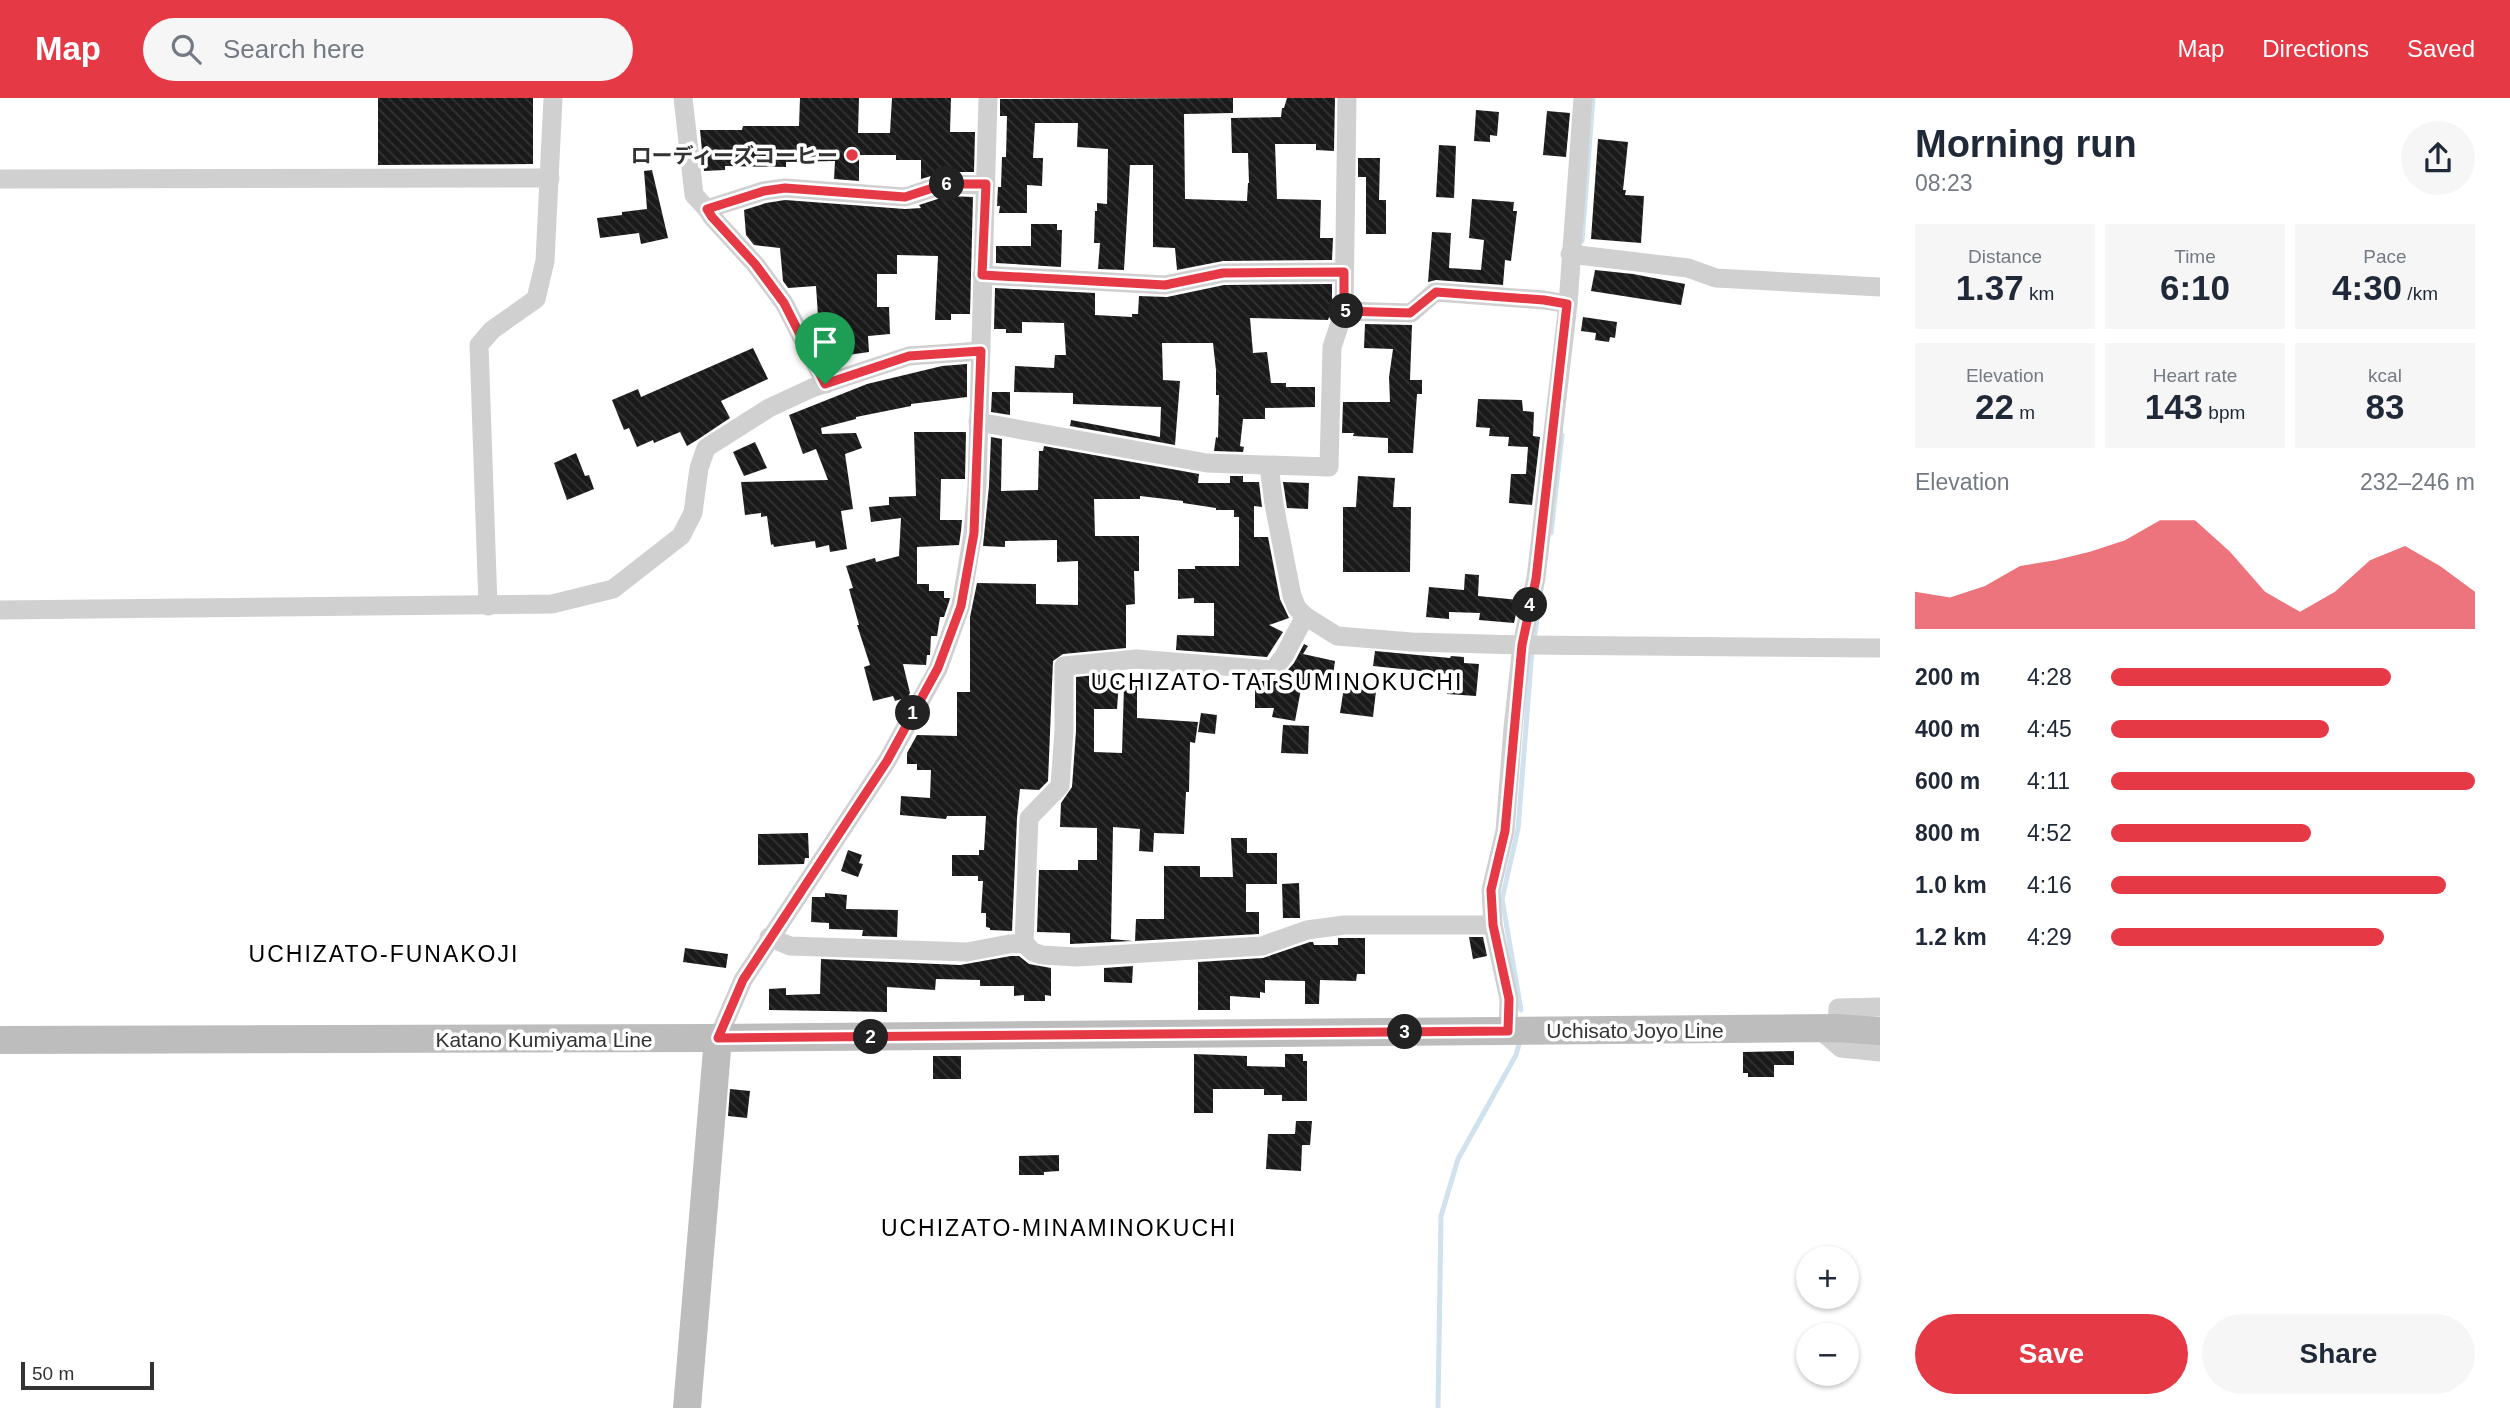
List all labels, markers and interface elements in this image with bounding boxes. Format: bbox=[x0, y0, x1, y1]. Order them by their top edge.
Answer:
search box bbox=[143, 18, 633, 81]
text: Map bbox=[35, 30, 101, 67]
icon: search bbox=[167, 30, 205, 68]
text: Search here bbox=[223, 34, 365, 64]
text: Map bbox=[2178, 35, 2224, 62]
text: Directions bbox=[2262, 35, 2369, 62]
text: Saved bbox=[2407, 35, 2475, 62]
button: share bbox=[2401, 121, 2475, 195]
text: Morning run bbox=[1915, 123, 2137, 165]
place label: ローディーズコーヒー bbox=[631, 144, 838, 167]
marker: ローディーズコーヒー bbox=[844, 147, 860, 163]
pin: 6 bbox=[930, 166, 964, 202]
text: 08:23 bbox=[1915, 170, 1973, 196]
text: 6 bbox=[941, 173, 952, 194]
text: Distance bbox=[1968, 246, 2042, 267]
text: Time bbox=[2174, 246, 2216, 267]
text: Pace bbox=[2363, 246, 2407, 267]
text: 1.37 bbox=[1956, 268, 2024, 307]
text: 6:10 bbox=[2160, 268, 2230, 307]
text: 4:30 bbox=[2332, 268, 2402, 307]
text: km bbox=[2024, 283, 2054, 304]
text: /km bbox=[2402, 283, 2438, 304]
pin: 5 bbox=[1328, 294, 1364, 328]
text: 5 bbox=[1340, 300, 1351, 321]
pin bbox=[795, 312, 855, 384]
icon: arrive bbox=[806, 323, 844, 361]
text: Elevation bbox=[1966, 365, 2044, 386]
text: Heart rate bbox=[2153, 365, 2237, 386]
text: kcal bbox=[2368, 365, 2402, 386]
text: 22 bbox=[1975, 387, 2014, 426]
text: 143 bbox=[2145, 387, 2203, 426]
text: 83 bbox=[2366, 387, 2404, 426]
text: m bbox=[2014, 402, 2035, 423]
text: bpm bbox=[2203, 402, 2245, 423]
text: Elevation bbox=[1915, 469, 2010, 495]
text: 232–246 m bbox=[2360, 469, 2475, 495]
pin: 4 bbox=[1512, 588, 1548, 622]
text: 4 bbox=[1524, 594, 1535, 615]
text: 200 m bbox=[1915, 664, 1980, 690]
text: 4:28 bbox=[2027, 664, 2072, 690]
district label: UCHIZATO-TATSUMINOKUCHI bbox=[1091, 669, 1463, 695]
pin: 1 bbox=[895, 696, 930, 730]
text: 1 bbox=[907, 702, 918, 723]
text: 400 m bbox=[1915, 716, 1980, 742]
text: 4:45 bbox=[2027, 716, 2072, 742]
text: 600 m bbox=[1915, 768, 1980, 794]
text: 4:11 bbox=[2027, 768, 2070, 794]
text: 800 m bbox=[1915, 820, 1980, 846]
text: 4:52 bbox=[2027, 820, 2072, 846]
text: 1.0 km bbox=[1915, 872, 1987, 898]
text: 4:16 bbox=[2027, 872, 2072, 898]
text: 1.2 km bbox=[1915, 924, 1987, 950]
text: 4:29 bbox=[2027, 924, 2072, 950]
district label: UCHIZATO-FUNAKOJI bbox=[249, 941, 519, 967]
pin: 3 bbox=[1388, 1014, 1422, 1049]
street label: Uchisato Joyo Line bbox=[1546, 1019, 1724, 1042]
pin: 2 bbox=[854, 1020, 888, 1054]
text: 3 bbox=[1399, 1021, 1410, 1042]
text: 2 bbox=[865, 1026, 876, 1047]
street label: Katano Kumiyama Line bbox=[435, 1028, 653, 1051]
district label: UCHIZATO-MINAMINOKUCHI bbox=[881, 1215, 1237, 1241]
map controls bbox=[1796, 1246, 1859, 1386]
button: + bbox=[1796, 1246, 1859, 1309]
button: Save bbox=[1915, 1314, 2188, 1394]
button: Share bbox=[2202, 1314, 2475, 1394]
button: − bbox=[1796, 1323, 1859, 1386]
scale bar bbox=[21, 1359, 154, 1391]
text: 50 m bbox=[32, 1363, 74, 1384]

